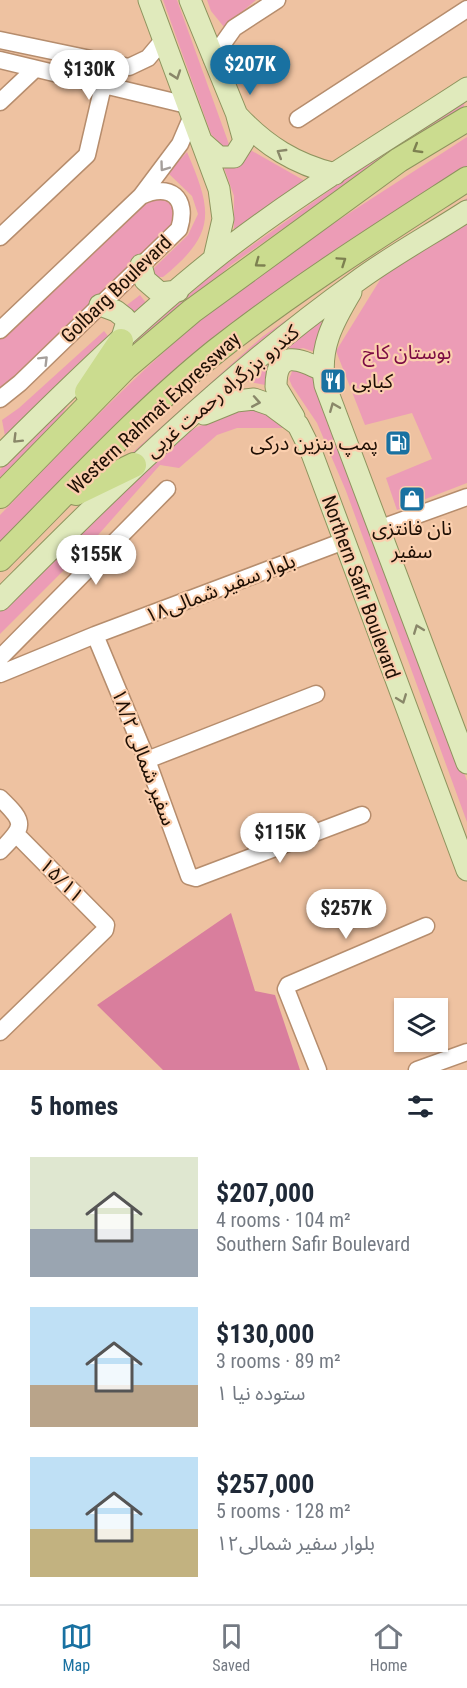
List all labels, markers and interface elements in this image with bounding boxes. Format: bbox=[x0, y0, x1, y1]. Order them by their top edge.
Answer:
pin: $207K bbox=[208, 45, 292, 96]
pin: $130K bbox=[47, 50, 131, 101]
text: $207K bbox=[224, 52, 276, 76]
text: $130K bbox=[63, 57, 115, 81]
one-way arrow bbox=[169, 69, 182, 80]
one-way arrow bbox=[413, 141, 423, 153]
one-way arrow bbox=[277, 149, 287, 160]
one-way arrow bbox=[160, 161, 171, 172]
street label: Golbarg Boulevard bbox=[56, 230, 176, 348]
one-way arrow bbox=[254, 255, 265, 266]
one-way arrow bbox=[335, 257, 346, 268]
street label: کندرو بزرگراه رحمت غربی bbox=[140, 319, 304, 462]
street label: Western Rahmat Expressway bbox=[63, 327, 245, 499]
park label: بوستان کاج bbox=[363, 340, 451, 367]
one-way arrow bbox=[37, 356, 47, 367]
restaurant icon: کبابی bbox=[318, 366, 348, 396]
place label: کبابی bbox=[352, 369, 394, 393]
one-way arrow bbox=[251, 395, 261, 408]
one-way arrow bbox=[329, 402, 341, 413]
fuel station icon: پمپ بنزین درکی bbox=[383, 428, 413, 458]
place label: پمپ بنزین درکی bbox=[250, 431, 378, 457]
one-way arrow bbox=[14, 432, 24, 443]
shop icon: نان فانتزی سفیر bbox=[397, 484, 427, 514]
street label: Northern Safir Boulevard bbox=[317, 492, 405, 682]
place label: نان فانتزی سفیر bbox=[372, 516, 452, 563]
pin: $155K bbox=[54, 535, 138, 586]
text: $155K bbox=[70, 542, 122, 566]
street label: بلوار سفیر شمالی۱۸ bbox=[142, 548, 298, 628]
one-way arrow bbox=[413, 624, 425, 635]
street label: سفیر شمالی ۱۸/۲ bbox=[107, 685, 181, 829]
one-way arrow bbox=[395, 693, 407, 704]
pin: $115K bbox=[238, 813, 322, 864]
text: $115K bbox=[254, 820, 306, 844]
street label: ۱۵/۱۱ bbox=[35, 853, 89, 907]
pin: $257K bbox=[304, 889, 388, 940]
text: $257K bbox=[320, 896, 372, 920]
map controls bbox=[394, 998, 448, 1052]
button: layers bbox=[394, 998, 448, 1052]
icon: filters bbox=[404, 1090, 437, 1123]
text: 5 homes bbox=[30, 1091, 118, 1121]
text: $207,000 bbox=[216, 1178, 314, 1208]
icon: home bbox=[78, 1181, 150, 1253]
text: 4 rooms · 104 m² bbox=[216, 1208, 351, 1232]
text: Southern Safir Boulevard bbox=[216, 1232, 410, 1256]
text: $130,000 bbox=[216, 1319, 314, 1349]
icon: home bbox=[78, 1331, 150, 1403]
text: 3 rooms · 89 m² bbox=[216, 1349, 341, 1373]
text: ستوده نیا ۱ bbox=[216, 1381, 306, 1405]
text: $257,000 bbox=[216, 1469, 314, 1499]
icon: home bbox=[78, 1481, 150, 1553]
text: 5 rooms · 128 m² bbox=[216, 1499, 351, 1523]
text: بلوار سفیر شمالی۱۲ bbox=[216, 1531, 375, 1555]
tab: Map bbox=[60, 1620, 93, 1675]
tab: Saved bbox=[212, 1620, 250, 1675]
tab: Home bbox=[370, 1620, 407, 1675]

